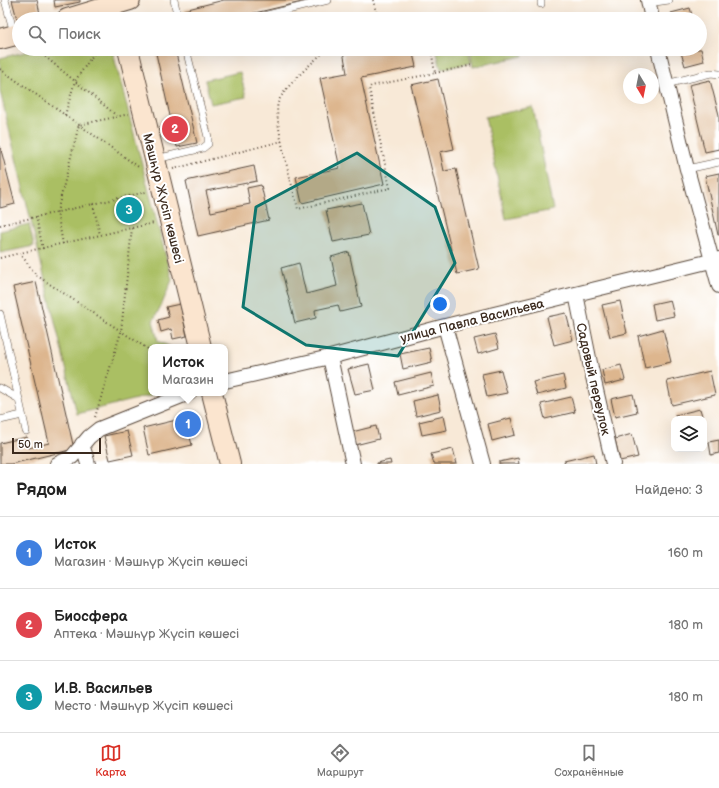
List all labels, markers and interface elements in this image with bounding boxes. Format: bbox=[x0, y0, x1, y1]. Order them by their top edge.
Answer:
search box bbox=[12, 12, 707, 56]
icon: search bbox=[26, 23, 48, 45]
text: Поиск bbox=[58, 25, 101, 44]
north arrow bbox=[623, 68, 659, 104]
pin: 2 bbox=[162, 114, 188, 144]
street label: Мәшһүр Жүсіп көшесі bbox=[139, 131, 187, 265]
pin: 3 bbox=[116, 195, 142, 225]
your location bbox=[430, 294, 450, 314]
street label: улица Павла Васильева bbox=[399, 295, 546, 347]
street label: Садовый переулок bbox=[572, 322, 614, 437]
popup bbox=[148, 344, 228, 396]
text: Исток bbox=[162, 353, 204, 372]
text: Магазин bbox=[162, 372, 214, 388]
pin: 1 bbox=[175, 409, 201, 439]
map controls bbox=[671, 416, 707, 452]
button: layers bbox=[671, 416, 707, 452]
scale bar bbox=[12, 436, 101, 455]
text: 50 m bbox=[18, 438, 43, 451]
text: Рядом bbox=[16, 480, 67, 500]
text: Найдено: 3 bbox=[635, 482, 703, 498]
text: Исток bbox=[54, 535, 96, 554]
text: 1 bbox=[26, 545, 32, 561]
text: 160 m bbox=[668, 545, 703, 561]
text: Магазин · Мәшһүр Жүсіп көшесі bbox=[54, 554, 248, 570]
text: Биосфера bbox=[54, 607, 128, 626]
text: 2 bbox=[25, 617, 33, 633]
text: 180 m bbox=[668, 617, 703, 633]
text: Аптека · Мәшһүр Жүсіп көшесі bbox=[54, 626, 239, 642]
text: И.В. Васильев bbox=[54, 679, 152, 698]
text: 3 bbox=[25, 689, 33, 705]
text: 180 m bbox=[668, 689, 703, 705]
text: Место · Мәшһүр Жүсіп көшесі bbox=[54, 698, 233, 714]
tab: Карта bbox=[95, 742, 126, 779]
tab: Маршрут bbox=[317, 742, 364, 779]
tab: Сохранённые bbox=[554, 742, 624, 779]

